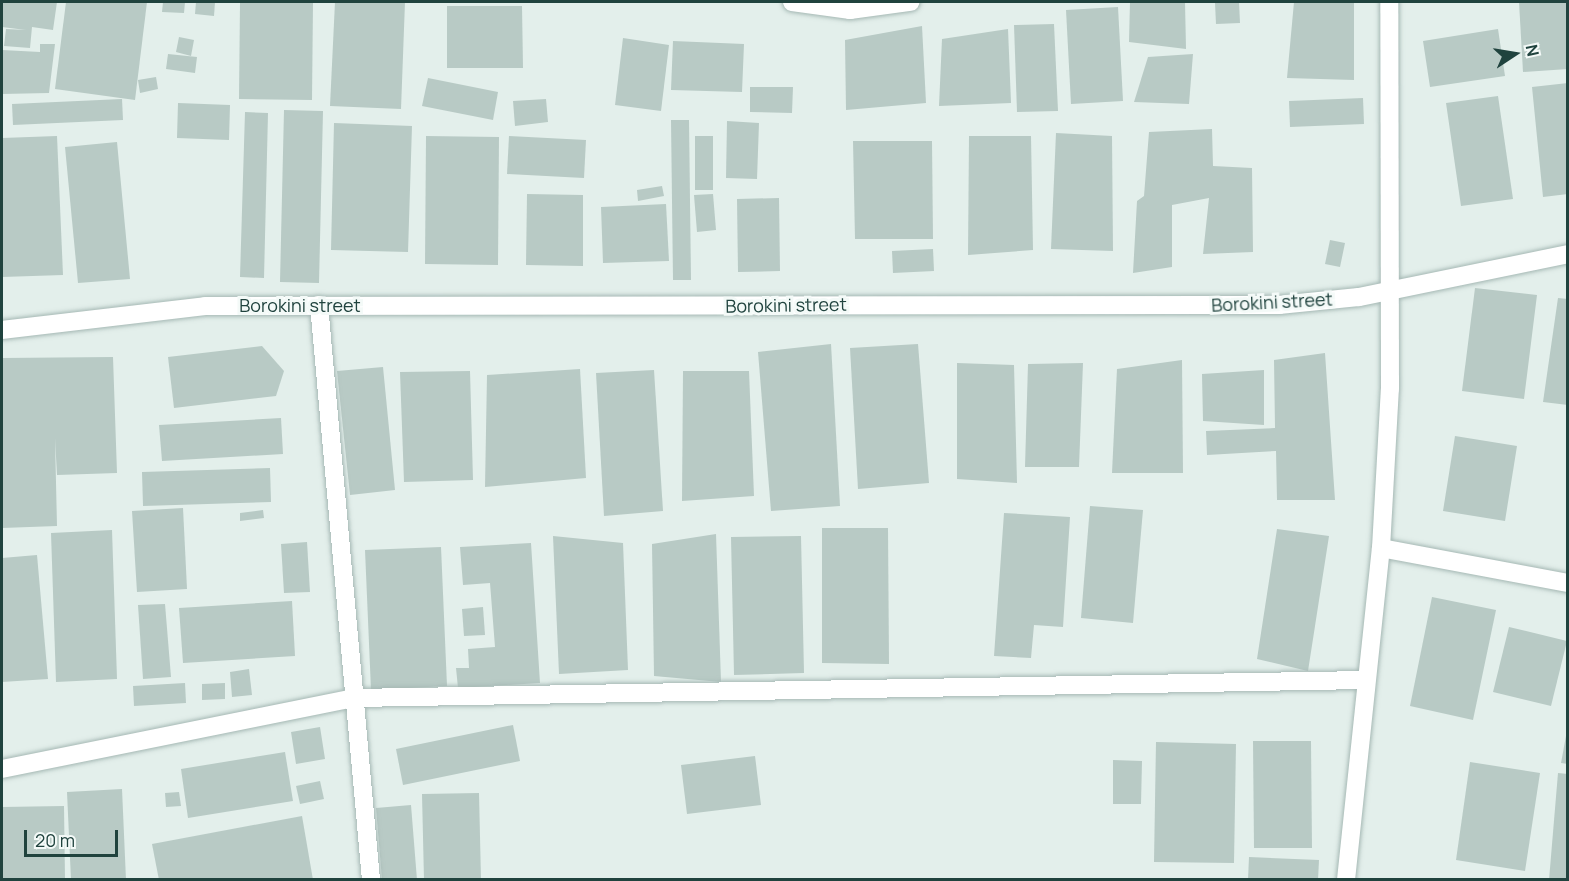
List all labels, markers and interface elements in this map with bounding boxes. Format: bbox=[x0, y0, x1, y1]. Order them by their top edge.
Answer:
north arrow bbox=[1485, 24, 1545, 84]
text: N bbox=[1521, 42, 1545, 58]
street label: Borokini street bbox=[1211, 288, 1333, 316]
street label: Borokini street bbox=[725, 293, 847, 317]
street label: Borokini street bbox=[239, 294, 361, 316]
scale bar bbox=[27, 818, 122, 856]
text: 20 m bbox=[35, 828, 75, 852]

